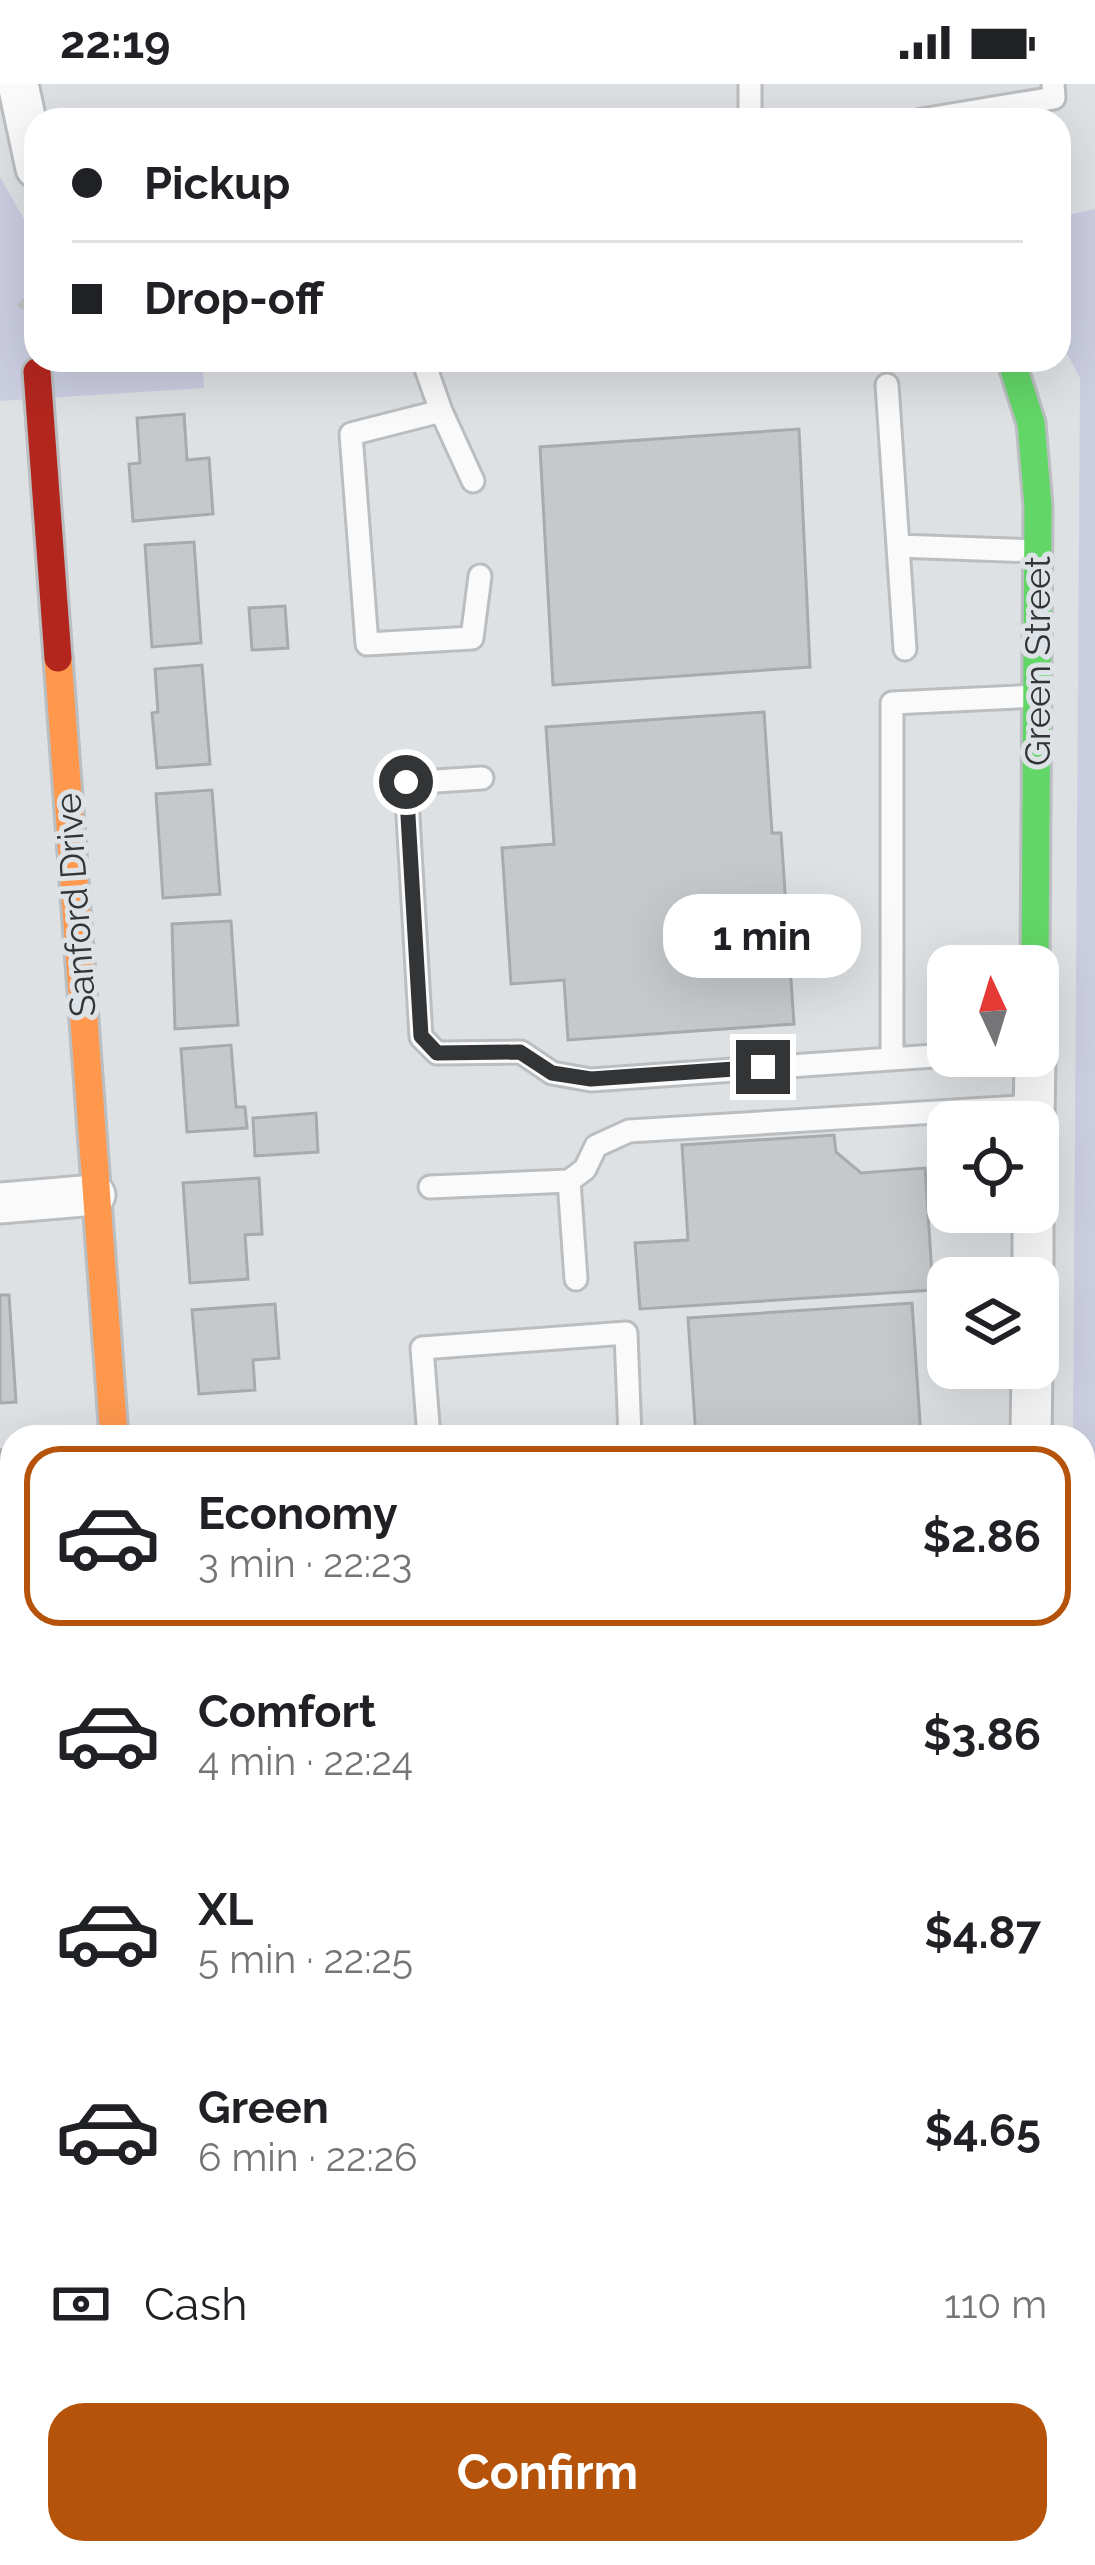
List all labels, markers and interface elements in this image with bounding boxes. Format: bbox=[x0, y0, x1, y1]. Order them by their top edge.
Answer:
text: 22:19 bbox=[60, 16, 171, 69]
text: Pickup bbox=[144, 157, 290, 210]
text: Drop-off bbox=[144, 272, 324, 325]
street label: Green Street bbox=[1016, 556, 1058, 766]
route start bbox=[379, 755, 433, 809]
street label: Sanford Drive bbox=[46, 792, 104, 1018]
callout: 1 min bbox=[664, 893, 862, 977]
text: 1 min bbox=[713, 913, 811, 959]
north arrow bbox=[927, 945, 1059, 1077]
map controls bbox=[927, 945, 1059, 1389]
route end bbox=[736, 1040, 790, 1094]
button: locate bbox=[927, 1101, 1059, 1233]
button: layers bbox=[927, 1257, 1059, 1389]
icon: car bbox=[54, 1482, 162, 1590]
text: Economy bbox=[198, 1487, 398, 1540]
text: $2.86 bbox=[922, 1510, 1041, 1563]
text: 3 min · 22:23 bbox=[198, 1540, 412, 1586]
icon: car bbox=[54, 1680, 162, 1788]
text: Comfort bbox=[198, 1685, 376, 1738]
text: $3.86 bbox=[923, 1708, 1041, 1761]
text: 4 min · 22:24 bbox=[198, 1738, 413, 1784]
icon: car bbox=[54, 1878, 162, 1986]
text: XL bbox=[198, 1883, 253, 1936]
text: $4.87 bbox=[924, 1906, 1041, 1959]
text: 5 min · 22:25 bbox=[198, 1936, 413, 1982]
icon: car bbox=[54, 2076, 162, 2184]
text: Green bbox=[198, 2081, 329, 2134]
text: $4.65 bbox=[924, 2104, 1041, 2157]
text: 6 min · 22:26 bbox=[198, 2134, 418, 2180]
icon: cash bbox=[48, 2271, 114, 2337]
text: Cash bbox=[144, 2278, 247, 2331]
text: 110 m bbox=[944, 2281, 1047, 2327]
button: Confirm bbox=[48, 2403, 1047, 2541]

